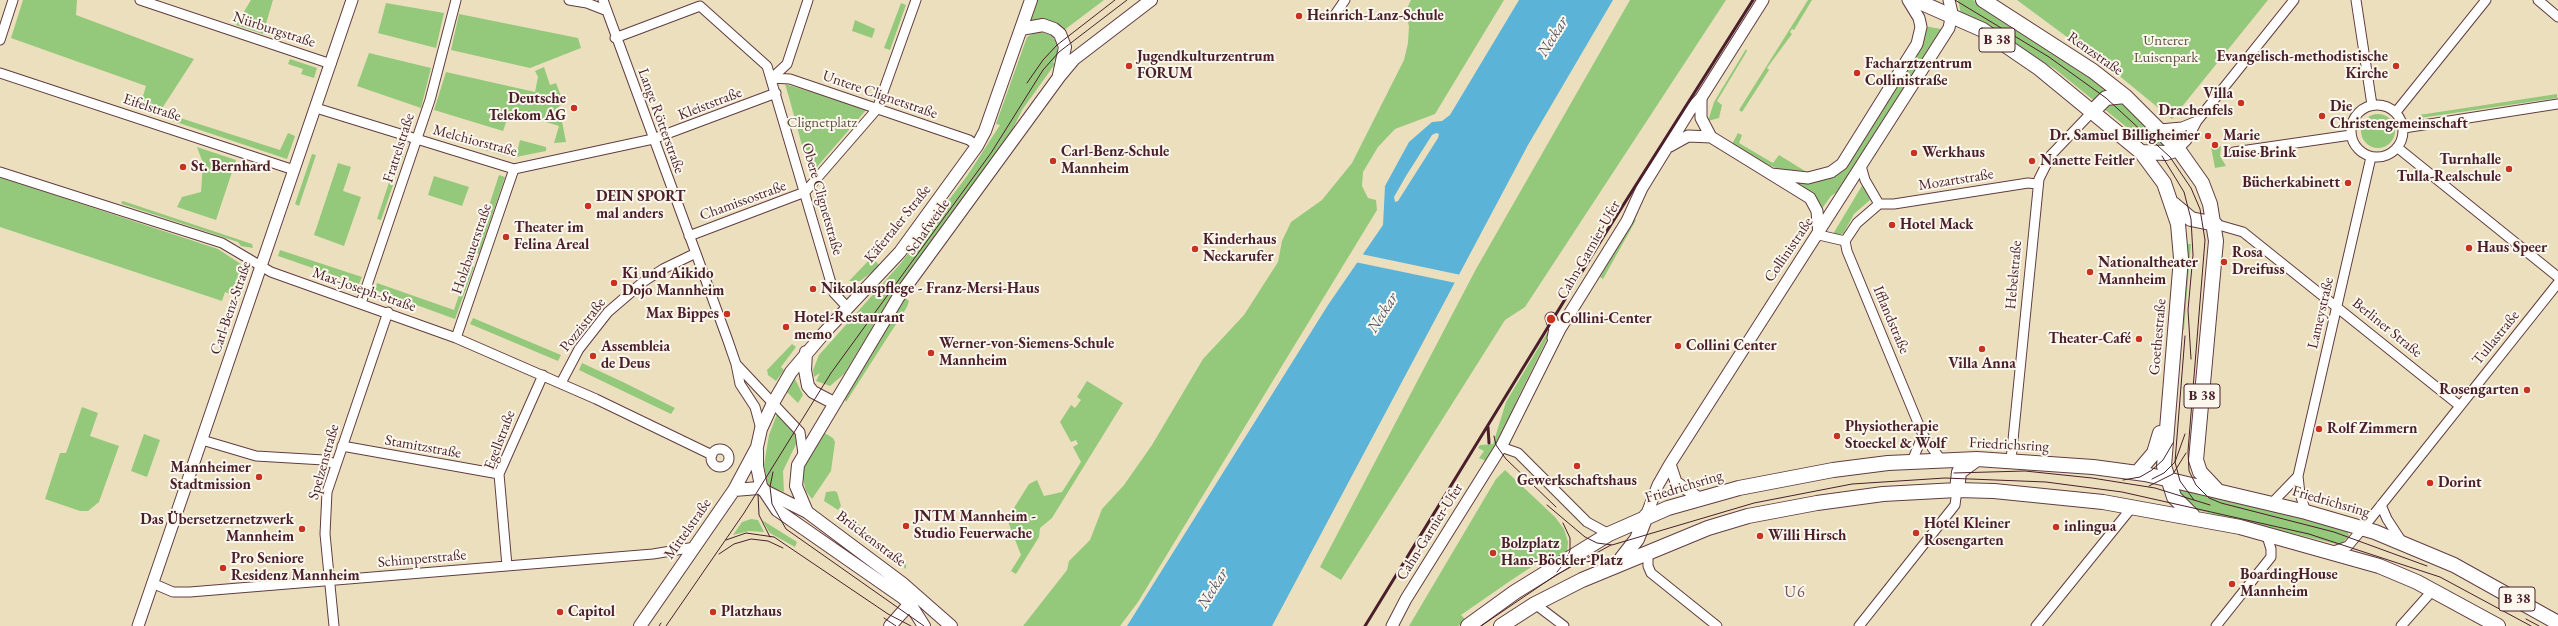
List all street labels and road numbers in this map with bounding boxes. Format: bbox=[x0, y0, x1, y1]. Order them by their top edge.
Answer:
street label: Nürburgstraße bbox=[230, 8, 318, 52]
road number: B 38 bbox=[1979, 28, 2015, 52]
street label: Renzstraße bbox=[2064, 28, 2126, 80]
street label: Lange Rötterstraße bbox=[634, 66, 688, 176]
street label: Untere Clignetstraße bbox=[820, 67, 940, 123]
street label: Kleiststraße bbox=[676, 84, 744, 124]
street label: Eifelstraße bbox=[121, 90, 183, 126]
street label: Fratrelstraße bbox=[379, 111, 419, 185]
street label: Melchiorstraße bbox=[431, 121, 519, 161]
street label: Obere Clignetstraße bbox=[797, 141, 847, 257]
street label: Mozartstraße bbox=[1917, 165, 1995, 195]
street label: Chamissostraße bbox=[697, 177, 789, 225]
street label: Käfertaler Straße bbox=[861, 181, 935, 267]
street label: Schafweide bbox=[902, 195, 954, 259]
street label: Cahn-Garnier-Ufer bbox=[1553, 197, 1625, 303]
street label: Holzbauerstraße bbox=[448, 201, 496, 297]
street label: Collinistraße bbox=[1761, 214, 1817, 286]
street label: Hebelstraße bbox=[2002, 240, 2026, 310]
street label: Carl-Benz-Straße bbox=[207, 259, 255, 357]
street label: Max-Joseph-Straße bbox=[310, 264, 418, 316]
street label: Lameystraße bbox=[2304, 276, 2338, 350]
street label: Ifflandstraße bbox=[1869, 283, 1913, 357]
street label: Pozzistraße bbox=[556, 294, 610, 356]
street label: Berliner Straße bbox=[2348, 294, 2426, 362]
street label: Goethestraße bbox=[2146, 298, 2170, 376]
street label: Tullastraße bbox=[2469, 307, 2523, 369]
road number: B 38 bbox=[2184, 384, 2220, 408]
street label: Egellstraße bbox=[480, 408, 520, 472]
street label: Spelzenstraße bbox=[305, 422, 343, 502]
street label: Stamitzstraße bbox=[383, 431, 463, 463]
street label: Friedrichsring bbox=[1969, 434, 2049, 456]
street label: Friedrichsring bbox=[1643, 467, 1725, 507]
street label: Cahn-Garnier-Ufer bbox=[1393, 480, 1467, 584]
street label: Friedrichsring bbox=[2290, 482, 2372, 522]
street label: Mittelstraße bbox=[661, 495, 715, 563]
street label: Brückenstraße bbox=[833, 507, 909, 571]
street label: Schimperstraße bbox=[377, 546, 467, 572]
road number: B 38 bbox=[2499, 587, 2535, 611]

